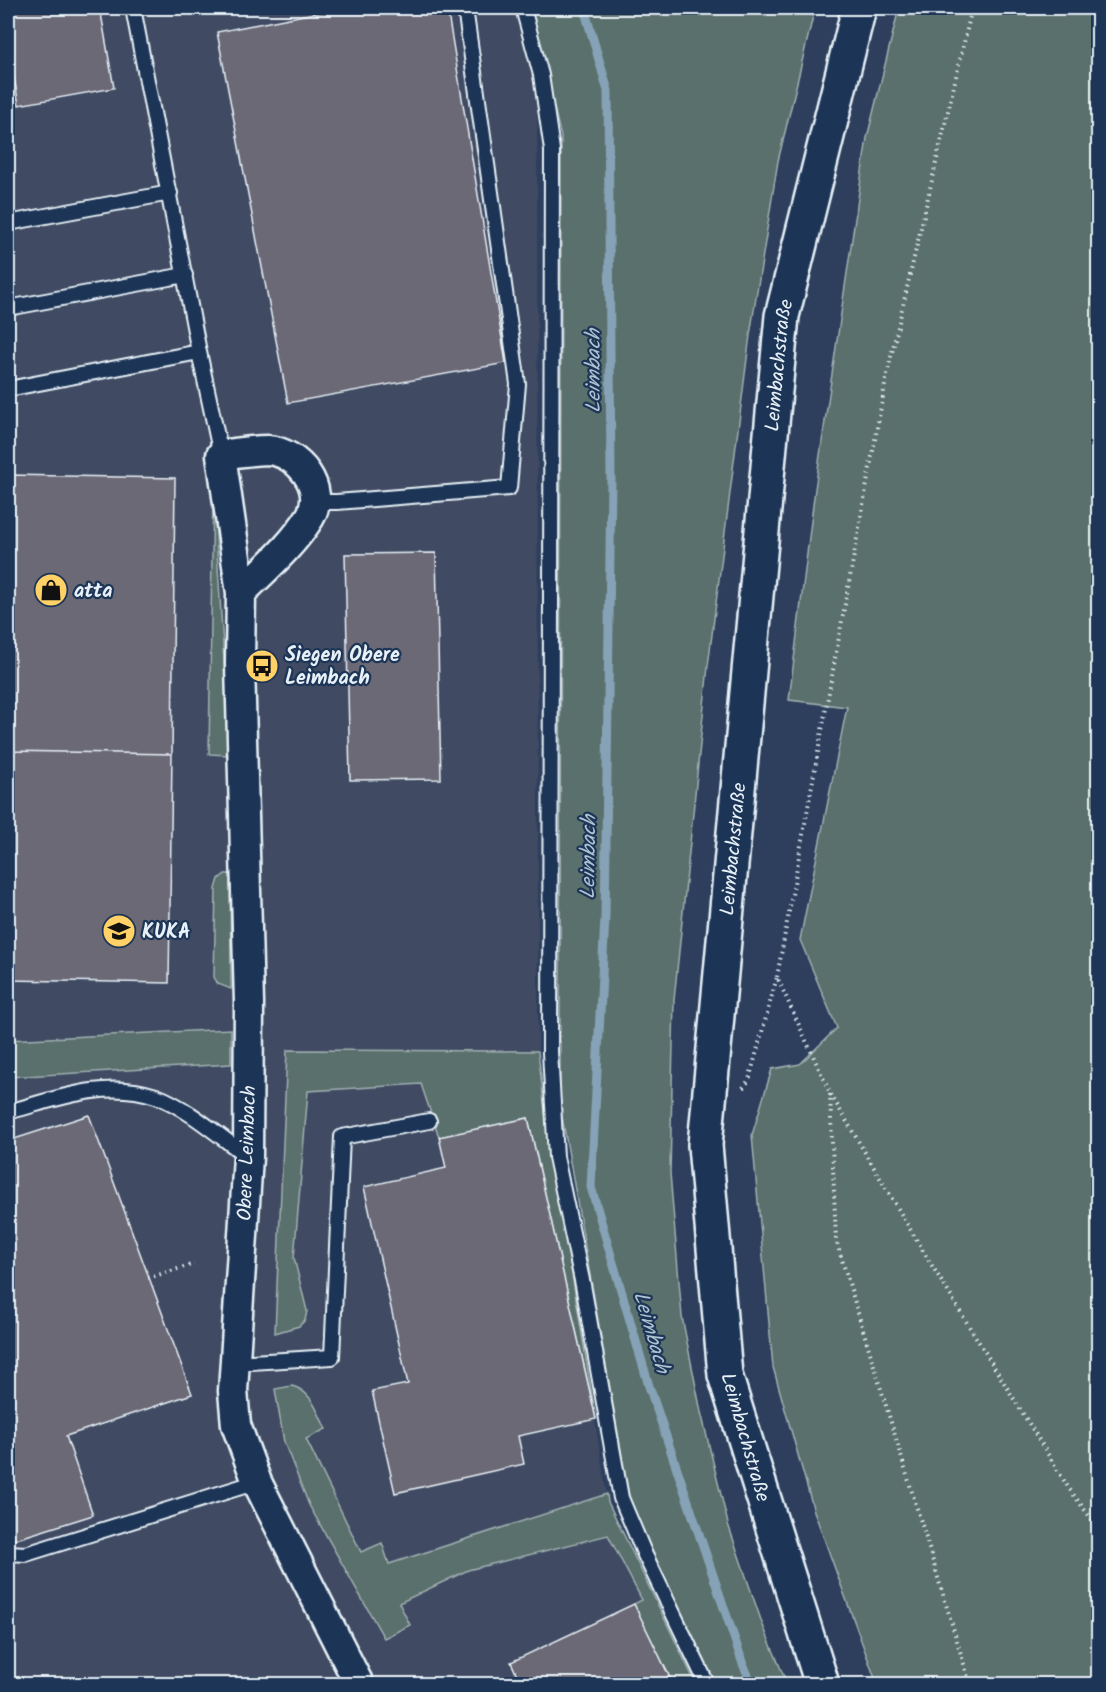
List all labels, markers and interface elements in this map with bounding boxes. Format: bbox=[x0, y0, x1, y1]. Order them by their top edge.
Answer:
street label: Leimbachstraße bbox=[757, 296, 804, 433]
water label: Leimbach bbox=[578, 327, 611, 413]
shop icon: atta bbox=[33, 572, 69, 608]
place label: atta bbox=[74, 576, 112, 608]
place label: Siegen Obere Leimbach bbox=[285, 640, 400, 695]
bus stop icon: Siegen Obere Leimbach bbox=[244, 648, 280, 684]
street label: Leimbachstraße bbox=[712, 781, 757, 917]
water label: Leimbach bbox=[572, 813, 607, 899]
school or university icon: KUKA bbox=[101, 913, 137, 949]
place label: KUKA bbox=[142, 917, 191, 949]
street label: Obere Leimbach bbox=[230, 1085, 266, 1221]
water label: Leimbach bbox=[623, 1287, 678, 1379]
street label: Leimbachstraße bbox=[710, 1369, 778, 1506]

